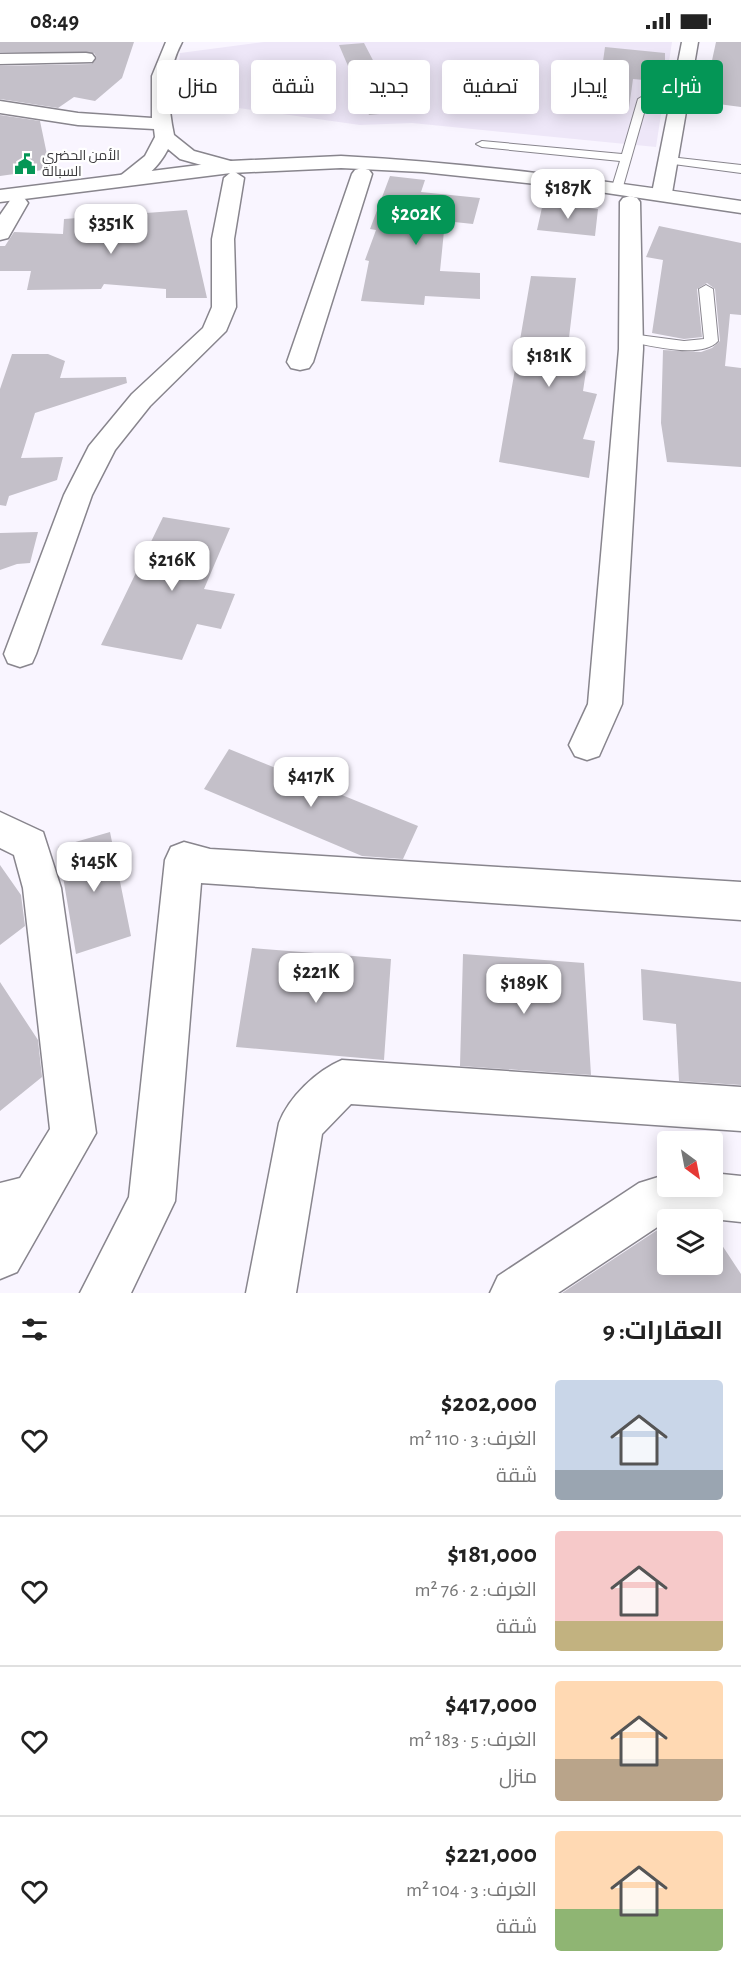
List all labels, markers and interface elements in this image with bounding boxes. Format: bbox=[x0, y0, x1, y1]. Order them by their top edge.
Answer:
text: 08:49 bbox=[30, 10, 79, 32]
chip: منزل bbox=[157, 60, 239, 114]
chip: شقة bbox=[251, 60, 336, 114]
chip: جديد bbox=[348, 60, 430, 114]
chip: تصفية bbox=[442, 60, 539, 114]
chip: إيجار bbox=[551, 60, 629, 114]
chip: شراء bbox=[641, 60, 723, 114]
place label: الأمن الحضري السبالة bbox=[42, 148, 120, 179]
public building icon: الأمن الحضري السبالة bbox=[13, 152, 37, 176]
pin: $187K bbox=[526, 169, 610, 220]
text: $187K bbox=[545, 178, 591, 198]
pin: $202K bbox=[374, 195, 458, 246]
pin: $351K bbox=[69, 204, 153, 255]
text: $202K bbox=[391, 204, 441, 224]
text: $351K bbox=[88, 213, 134, 233]
pin: $181K bbox=[507, 337, 591, 388]
text: $181K bbox=[527, 346, 571, 366]
pin: $216K bbox=[130, 541, 214, 592]
text: $216K bbox=[149, 550, 195, 570]
pin: $417K bbox=[269, 757, 353, 808]
text: $417K bbox=[288, 766, 334, 786]
pin: $145K bbox=[52, 842, 136, 893]
text: $145K bbox=[71, 851, 117, 871]
pin: $221K bbox=[274, 953, 358, 1004]
text: $221K bbox=[293, 962, 339, 982]
pin: $189K bbox=[482, 964, 566, 1015]
text: $189K bbox=[500, 973, 548, 993]
north arrow bbox=[657, 1131, 723, 1197]
map controls bbox=[657, 1131, 723, 1275]
button: layers bbox=[657, 1209, 723, 1275]
icon: filters bbox=[18, 1313, 51, 1346]
text: العقارات: 9 bbox=[602, 1318, 723, 1344]
text: $202,000 bbox=[441, 1390, 537, 1416]
icon: home bbox=[603, 1404, 675, 1476]
icon: heart bbox=[18, 1424, 51, 1457]
text: الغرف: 3 · 110 m² bbox=[409, 1429, 537, 1449]
text: شقة bbox=[496, 1466, 537, 1486]
text: $181,000 bbox=[447, 1541, 537, 1567]
icon: home bbox=[603, 1555, 675, 1627]
icon: heart bbox=[18, 1575, 51, 1608]
text: الغرف: 2 · 76 m² bbox=[415, 1580, 537, 1600]
text: شقة bbox=[496, 1617, 537, 1637]
text: $417,000 bbox=[445, 1691, 537, 1717]
icon: home bbox=[603, 1705, 675, 1777]
icon: heart bbox=[18, 1725, 51, 1758]
text: الغرف: 5 · 183 m² bbox=[408, 1730, 537, 1750]
text: منزل bbox=[499, 1767, 537, 1787]
text: $221,000 bbox=[445, 1841, 537, 1867]
icon: home bbox=[603, 1855, 675, 1927]
icon: heart bbox=[18, 1875, 51, 1908]
text: الغرف: 3 · 104 m² bbox=[406, 1880, 537, 1900]
text: شقة bbox=[496, 1917, 537, 1937]

